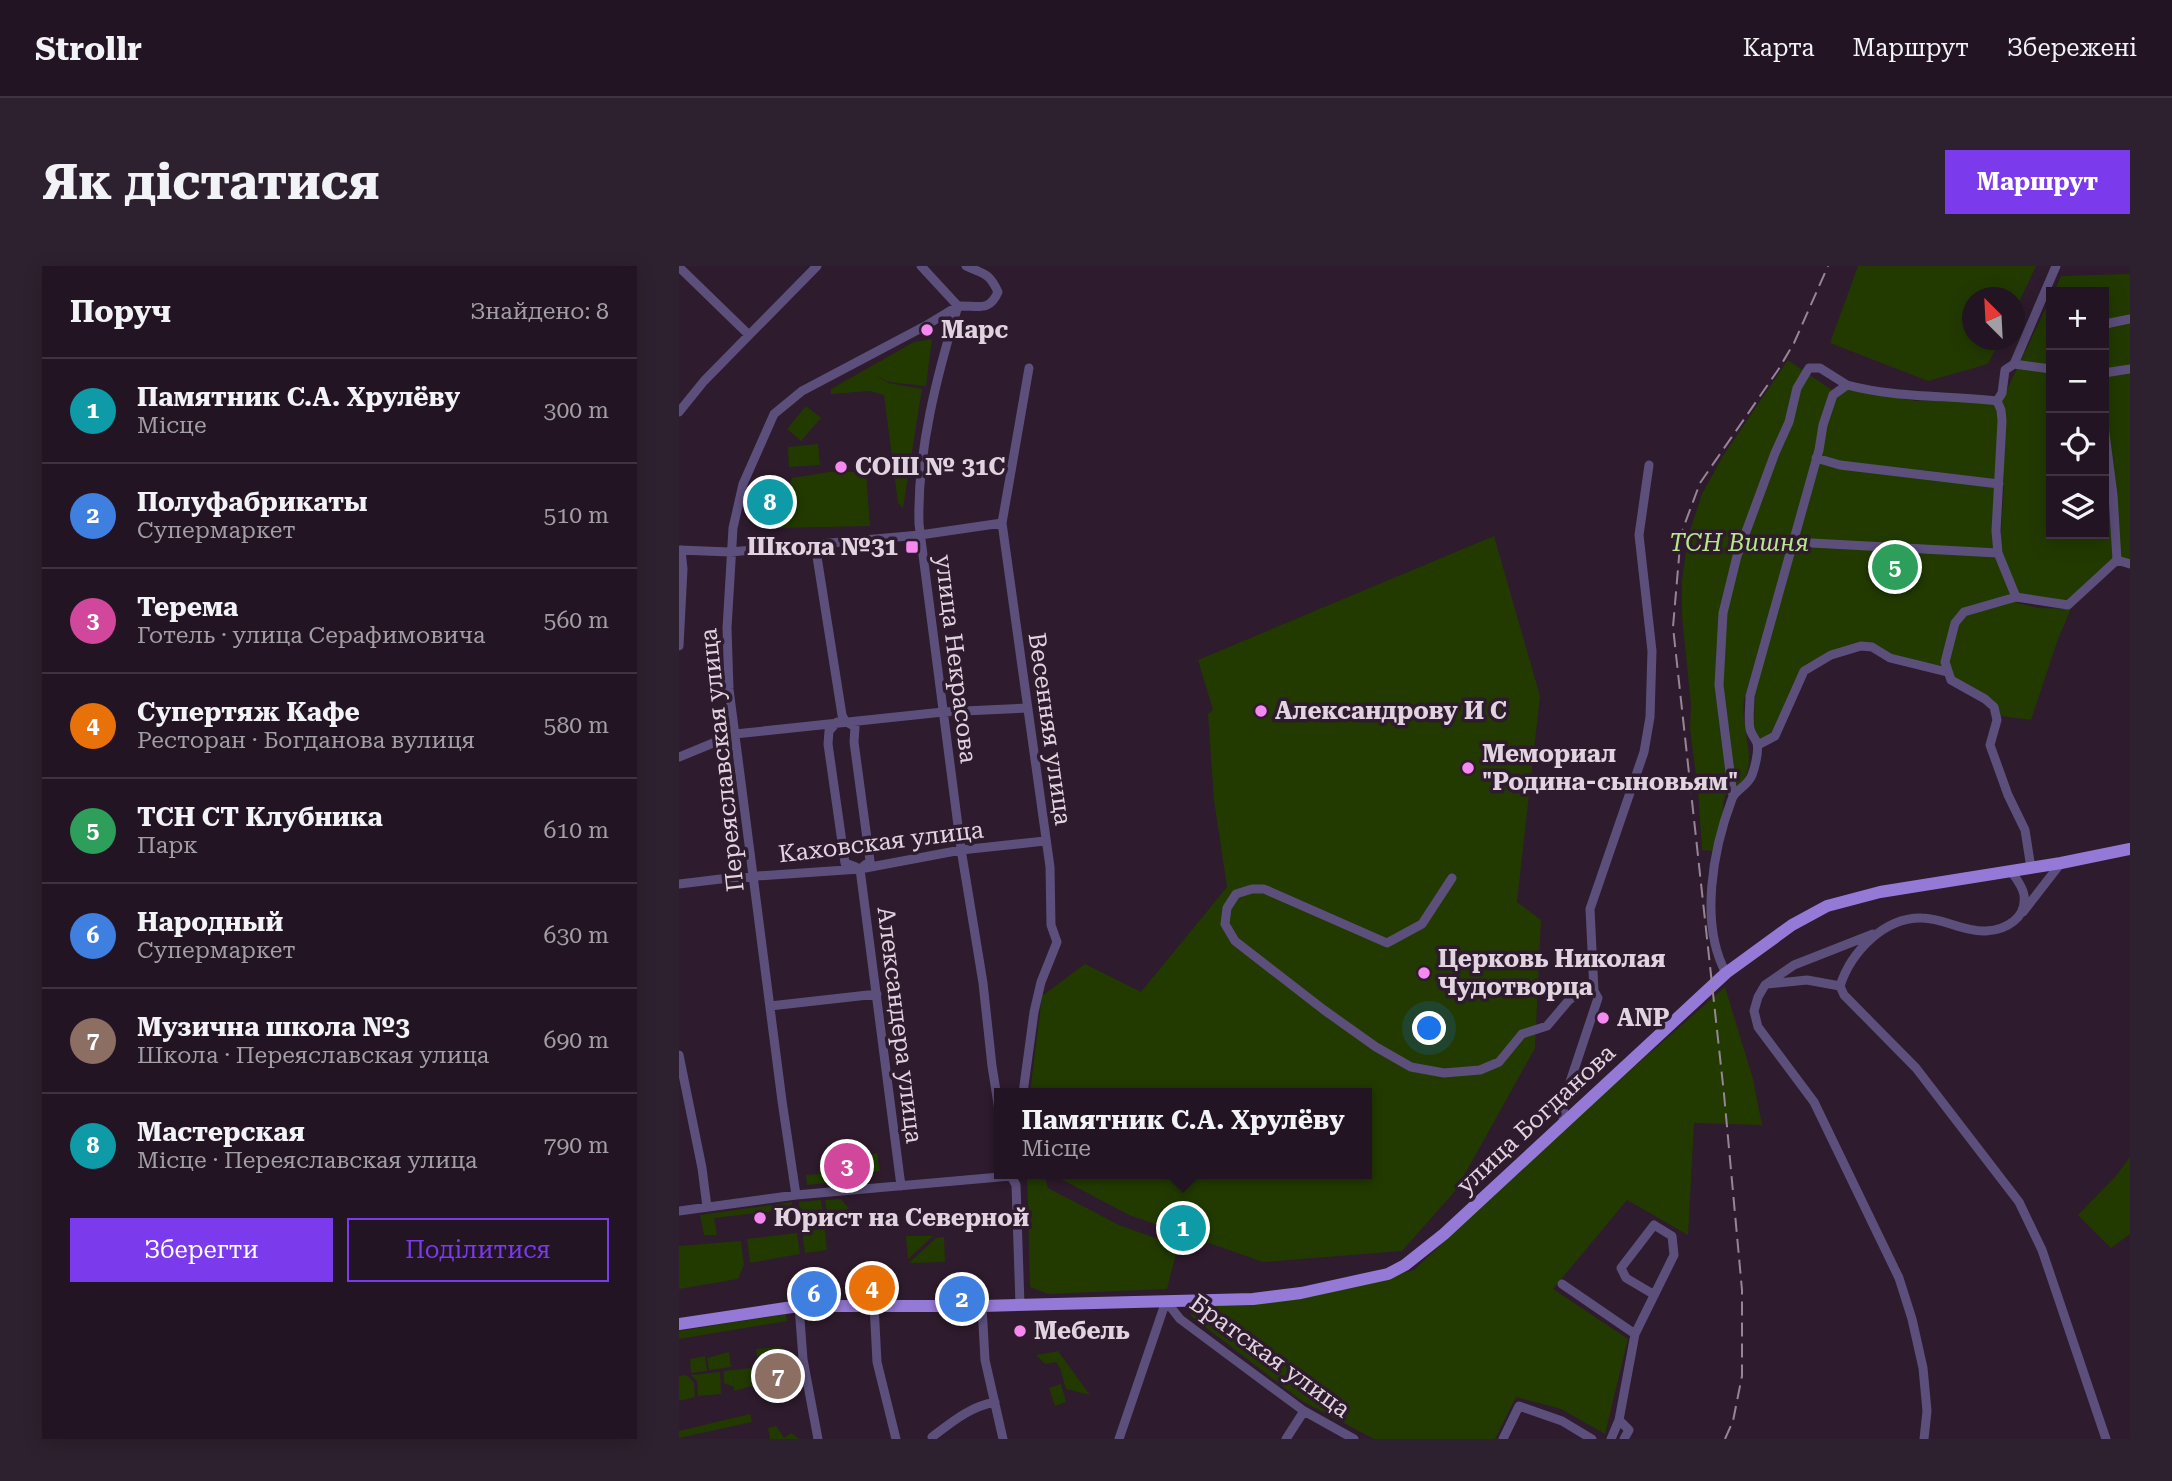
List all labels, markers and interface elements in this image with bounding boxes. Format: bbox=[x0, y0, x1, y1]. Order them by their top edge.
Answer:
text: Strollr bbox=[35, 29, 142, 68]
text: Карта bbox=[1743, 34, 1815, 62]
text: Маршрут bbox=[1853, 34, 1969, 62]
text: Збережені bbox=[2007, 34, 2137, 62]
button: Маршрут bbox=[1945, 150, 2130, 214]
text: Як дістатися bbox=[42, 154, 380, 211]
north arrow bbox=[1962, 287, 2025, 350]
map controls bbox=[2046, 287, 2109, 539]
button: + bbox=[2046, 287, 2109, 350]
text: Поруч bbox=[70, 294, 171, 329]
text: Знайдено: 8 bbox=[470, 298, 609, 325]
place label: Марс bbox=[941, 316, 1008, 344]
marker: Марс bbox=[919, 322, 935, 338]
button: − bbox=[2046, 350, 2109, 413]
text: Памятник С.А. Хрулёву bbox=[137, 382, 460, 412]
text: 1 bbox=[87, 397, 99, 424]
text: 300 m bbox=[544, 397, 609, 424]
text: Місце bbox=[137, 412, 207, 439]
button: locate bbox=[2046, 413, 2109, 476]
place label: СОШ № 31С bbox=[855, 453, 1005, 481]
marker: СОШ № 31С bbox=[833, 459, 849, 475]
pin: 8 bbox=[747, 476, 793, 528]
button: layers bbox=[2046, 476, 2109, 539]
text: Полуфабрикаты bbox=[137, 487, 368, 517]
text: 2 bbox=[87, 502, 99, 529]
text: 510 m bbox=[544, 502, 609, 529]
text: Супермаркет bbox=[137, 517, 295, 544]
park label: ТСН Вишня bbox=[1669, 529, 1809, 557]
place label: Школа №31 bbox=[747, 533, 898, 561]
marker: Школа №31 bbox=[904, 539, 920, 555]
pin: 5 bbox=[1872, 541, 1918, 593]
street label: улица Некрасова bbox=[929, 553, 983, 765]
text: Терема bbox=[137, 592, 238, 622]
text: 3 bbox=[87, 607, 99, 634]
text: 560 m bbox=[544, 607, 609, 634]
text: Готель · улица Серафимовича bbox=[137, 622, 486, 649]
street label: Переяславская улица bbox=[694, 627, 750, 893]
street label: Весенняя улица bbox=[1023, 631, 1077, 827]
text: Супертяж Кафе bbox=[137, 697, 360, 727]
place label: Александрову И С bbox=[1275, 697, 1507, 725]
marker: Александрову И С bbox=[1253, 703, 1269, 719]
text: 4 bbox=[87, 712, 99, 739]
text: 580 m bbox=[544, 712, 609, 739]
text: Ресторан · Богданова вулиця bbox=[137, 727, 475, 754]
place label: Мемориал "Родина-сыновьям" bbox=[1482, 740, 1738, 796]
marker: Мемориал "Родина-сыновьям" bbox=[1460, 760, 1476, 776]
text: ТСН СТ Клубника bbox=[137, 802, 383, 832]
street label: Каховская улица bbox=[777, 816, 985, 868]
text: 5 bbox=[87, 817, 99, 844]
text: 610 m bbox=[544, 817, 609, 844]
text: Парк bbox=[137, 832, 198, 859]
street label: Александера улица bbox=[872, 905, 928, 1145]
text: Народный bbox=[137, 907, 283, 937]
text: 6 bbox=[87, 922, 99, 949]
text: 630 m bbox=[544, 922, 609, 949]
text: Супермаркет bbox=[137, 937, 295, 964]
place label: Церковь Николая Чудотворца bbox=[1438, 945, 1666, 1001]
marker: Церковь Николая Чудотворца bbox=[1416, 965, 1432, 981]
place label: ANP bbox=[1617, 1004, 1670, 1032]
marker: ANP bbox=[1595, 1010, 1611, 1026]
your location bbox=[1412, 1011, 1446, 1045]
text: Музична школа №3 bbox=[137, 1012, 410, 1042]
text: 7 bbox=[87, 1027, 99, 1054]
text: 690 m bbox=[544, 1027, 609, 1054]
street label: улица Богданова bbox=[1451, 1038, 1621, 1200]
text: Школа · Переяславская улица bbox=[137, 1042, 489, 1069]
popup bbox=[994, 1088, 1372, 1179]
text: Памятник С.А. Хрулёву bbox=[1021, 1105, 1345, 1135]
text: Мастерская bbox=[137, 1117, 305, 1147]
text: 8 bbox=[87, 1132, 99, 1159]
text: 790 m bbox=[544, 1132, 609, 1159]
text: Місце bbox=[1021, 1135, 1091, 1162]
pin: 3 bbox=[824, 1140, 870, 1192]
text: Місце · Переяславская улица bbox=[137, 1147, 478, 1174]
pin: 1 bbox=[1160, 1202, 1206, 1254]
place label: Юрист на Северной bbox=[774, 1204, 1029, 1232]
marker: Юрист на Северной bbox=[752, 1210, 768, 1226]
button: Зберегти bbox=[70, 1218, 333, 1282]
button: Поділитися bbox=[347, 1218, 609, 1282]
pin: 4 bbox=[849, 1262, 895, 1314]
pin: 6 bbox=[791, 1268, 837, 1320]
pin: 2 bbox=[939, 1273, 985, 1325]
street label: Братская улица bbox=[1185, 1289, 1355, 1423]
place label: Мебель bbox=[1034, 1317, 1130, 1345]
marker: Мебель bbox=[1012, 1323, 1028, 1339]
pin: 7 bbox=[755, 1350, 801, 1402]

